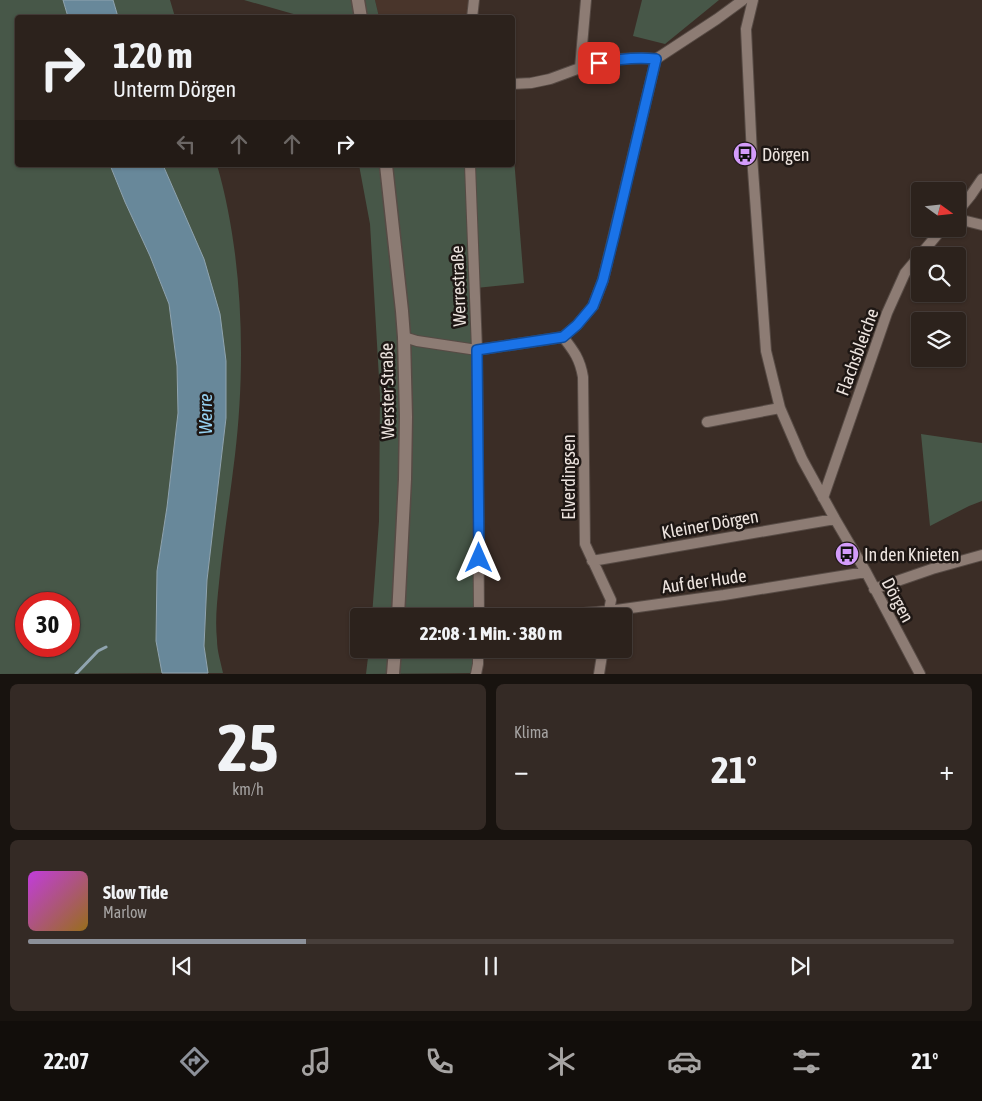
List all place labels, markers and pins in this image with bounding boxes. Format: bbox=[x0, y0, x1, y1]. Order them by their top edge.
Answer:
pin bbox=[578, 42, 620, 84]
bus stop icon: Dörgen bbox=[732, 141, 758, 167]
place label: Dörgen bbox=[762, 144, 810, 165]
bus stop icon: In den Knieten bbox=[834, 541, 860, 567]
place label: In den Knieten bbox=[864, 544, 959, 565]

